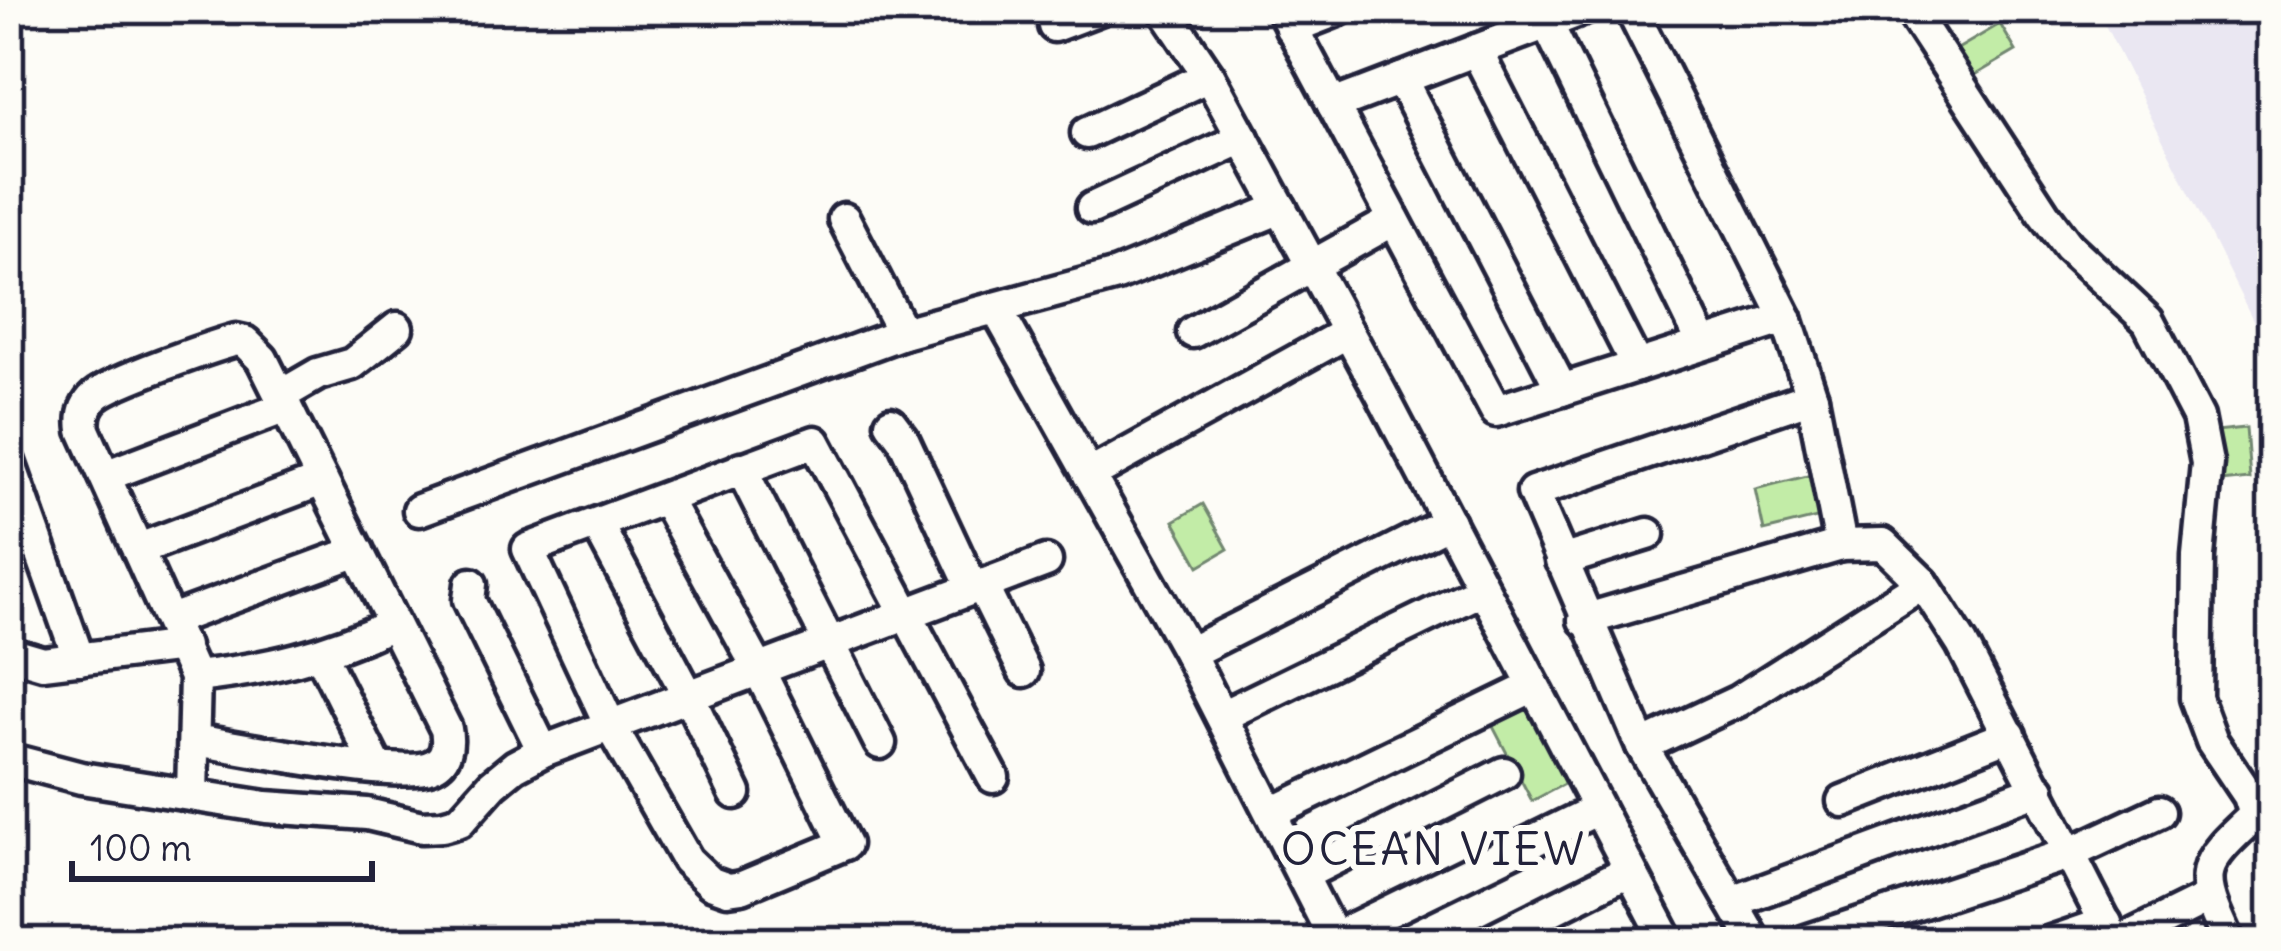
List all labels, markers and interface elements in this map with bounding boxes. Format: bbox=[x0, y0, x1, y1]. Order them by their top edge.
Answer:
scale bar bbox=[72, 807, 372, 881]
district label: OCEAN VIEW bbox=[1281, 821, 1587, 877]
text: 100 m bbox=[90, 826, 192, 871]

